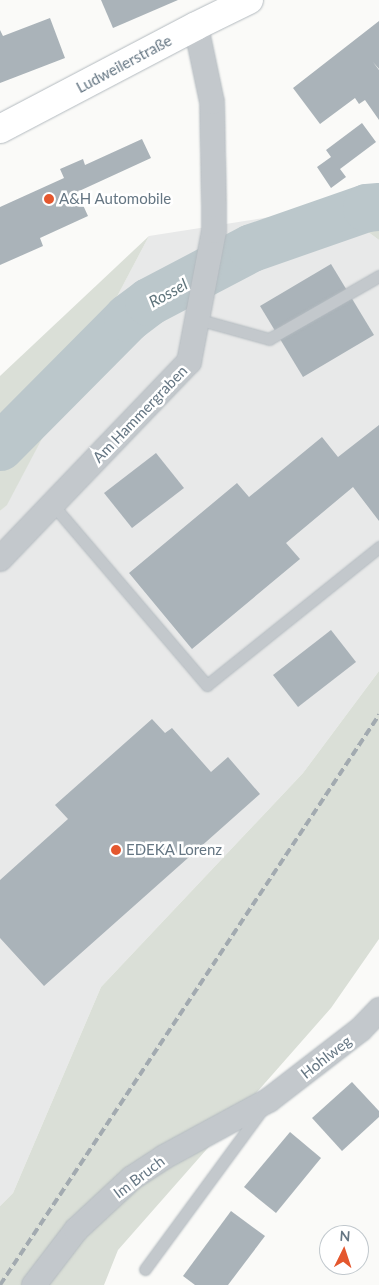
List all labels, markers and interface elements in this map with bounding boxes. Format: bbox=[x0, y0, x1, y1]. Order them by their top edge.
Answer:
street label: Ludweilerstraße bbox=[73, 31, 175, 97]
place label: A&H Automobile bbox=[59, 190, 172, 208]
marker: A&H Automobile bbox=[43, 193, 55, 205]
water label: Rossel bbox=[145, 275, 191, 311]
street label: Am Hammergraben bbox=[89, 362, 191, 466]
place label: EDEKA Lorenz bbox=[126, 841, 223, 859]
marker: EDEKA Lorenz bbox=[110, 844, 122, 856]
street label: Hohlweg bbox=[297, 1032, 355, 1082]
street label: Im Bruch bbox=[110, 1152, 168, 1202]
north arrow bbox=[319, 1225, 369, 1275]
text: N bbox=[339, 1227, 351, 1244]

